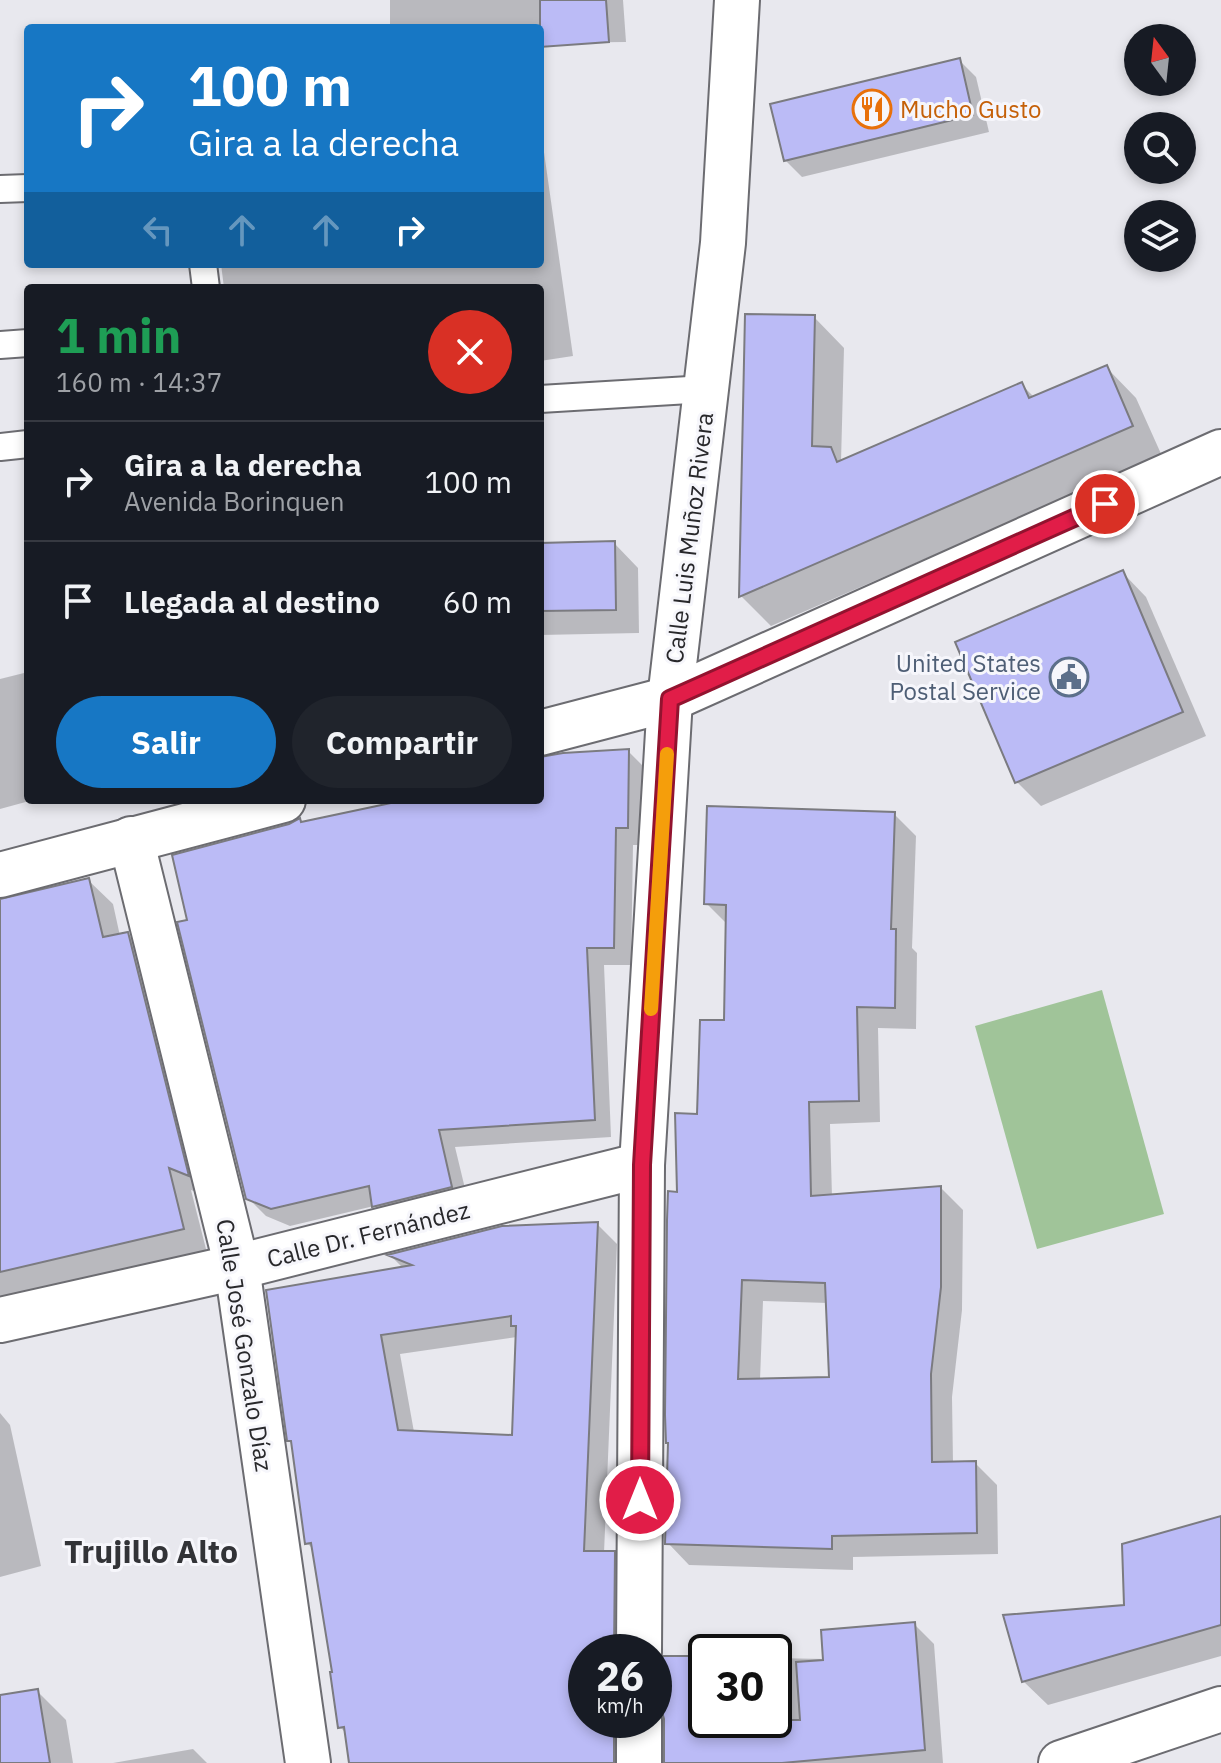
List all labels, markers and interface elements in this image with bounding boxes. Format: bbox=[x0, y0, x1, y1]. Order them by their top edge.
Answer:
north arrow bbox=[1124, 24, 1196, 96]
map controls bbox=[1124, 24, 1196, 272]
text: 100 m bbox=[188, 49, 352, 121]
icon: right bbox=[56, 56, 160, 160]
restaurant icon: Mucho Gusto bbox=[851, 88, 893, 130]
place label: Mucho Gusto bbox=[900, 93, 1042, 125]
button: search bbox=[1124, 112, 1196, 184]
text: Gira a la derecha bbox=[188, 119, 459, 166]
button: layers bbox=[1124, 200, 1196, 272]
icon: left bbox=[136, 208, 180, 252]
icon: ahead bbox=[220, 208, 264, 252]
icon: ahead bbox=[304, 208, 348, 252]
icon: right bbox=[388, 208, 432, 252]
text: 1 min bbox=[56, 304, 181, 366]
button: close bbox=[428, 310, 512, 394]
text: 160 m · 14:37 bbox=[56, 365, 222, 399]
street label: Calle Luis Muñoz Rivera bbox=[658, 410, 720, 665]
text: Gira a la derecha bbox=[124, 445, 362, 484]
icon: right bbox=[56, 459, 100, 503]
text: 100 m bbox=[425, 462, 512, 501]
pin bbox=[1071, 470, 1139, 538]
icon: arrive bbox=[1083, 482, 1127, 526]
text: Avenida Borinquen bbox=[124, 484, 345, 518]
icon: arrive bbox=[56, 579, 100, 623]
text: Llegada al destino bbox=[124, 582, 380, 621]
text: 60 m bbox=[443, 582, 512, 621]
place label: United States Postal Service bbox=[889, 647, 1041, 707]
public building icon: United States Postal Service bbox=[1048, 656, 1090, 698]
button: Salir bbox=[56, 696, 276, 788]
button: Compartir bbox=[292, 696, 512, 788]
street label: Calle Dr. Fernández bbox=[263, 1193, 473, 1275]
street label: Calle José Gonzalo Díaz bbox=[209, 1217, 281, 1473]
position arrow bbox=[598, 1458, 682, 1542]
district label: Trujillo Alto bbox=[64, 1530, 238, 1572]
speed limit sign: 30 bbox=[688, 1634, 792, 1738]
text: 26 bbox=[596, 1650, 644, 1702]
text: km/h bbox=[596, 1692, 644, 1719]

